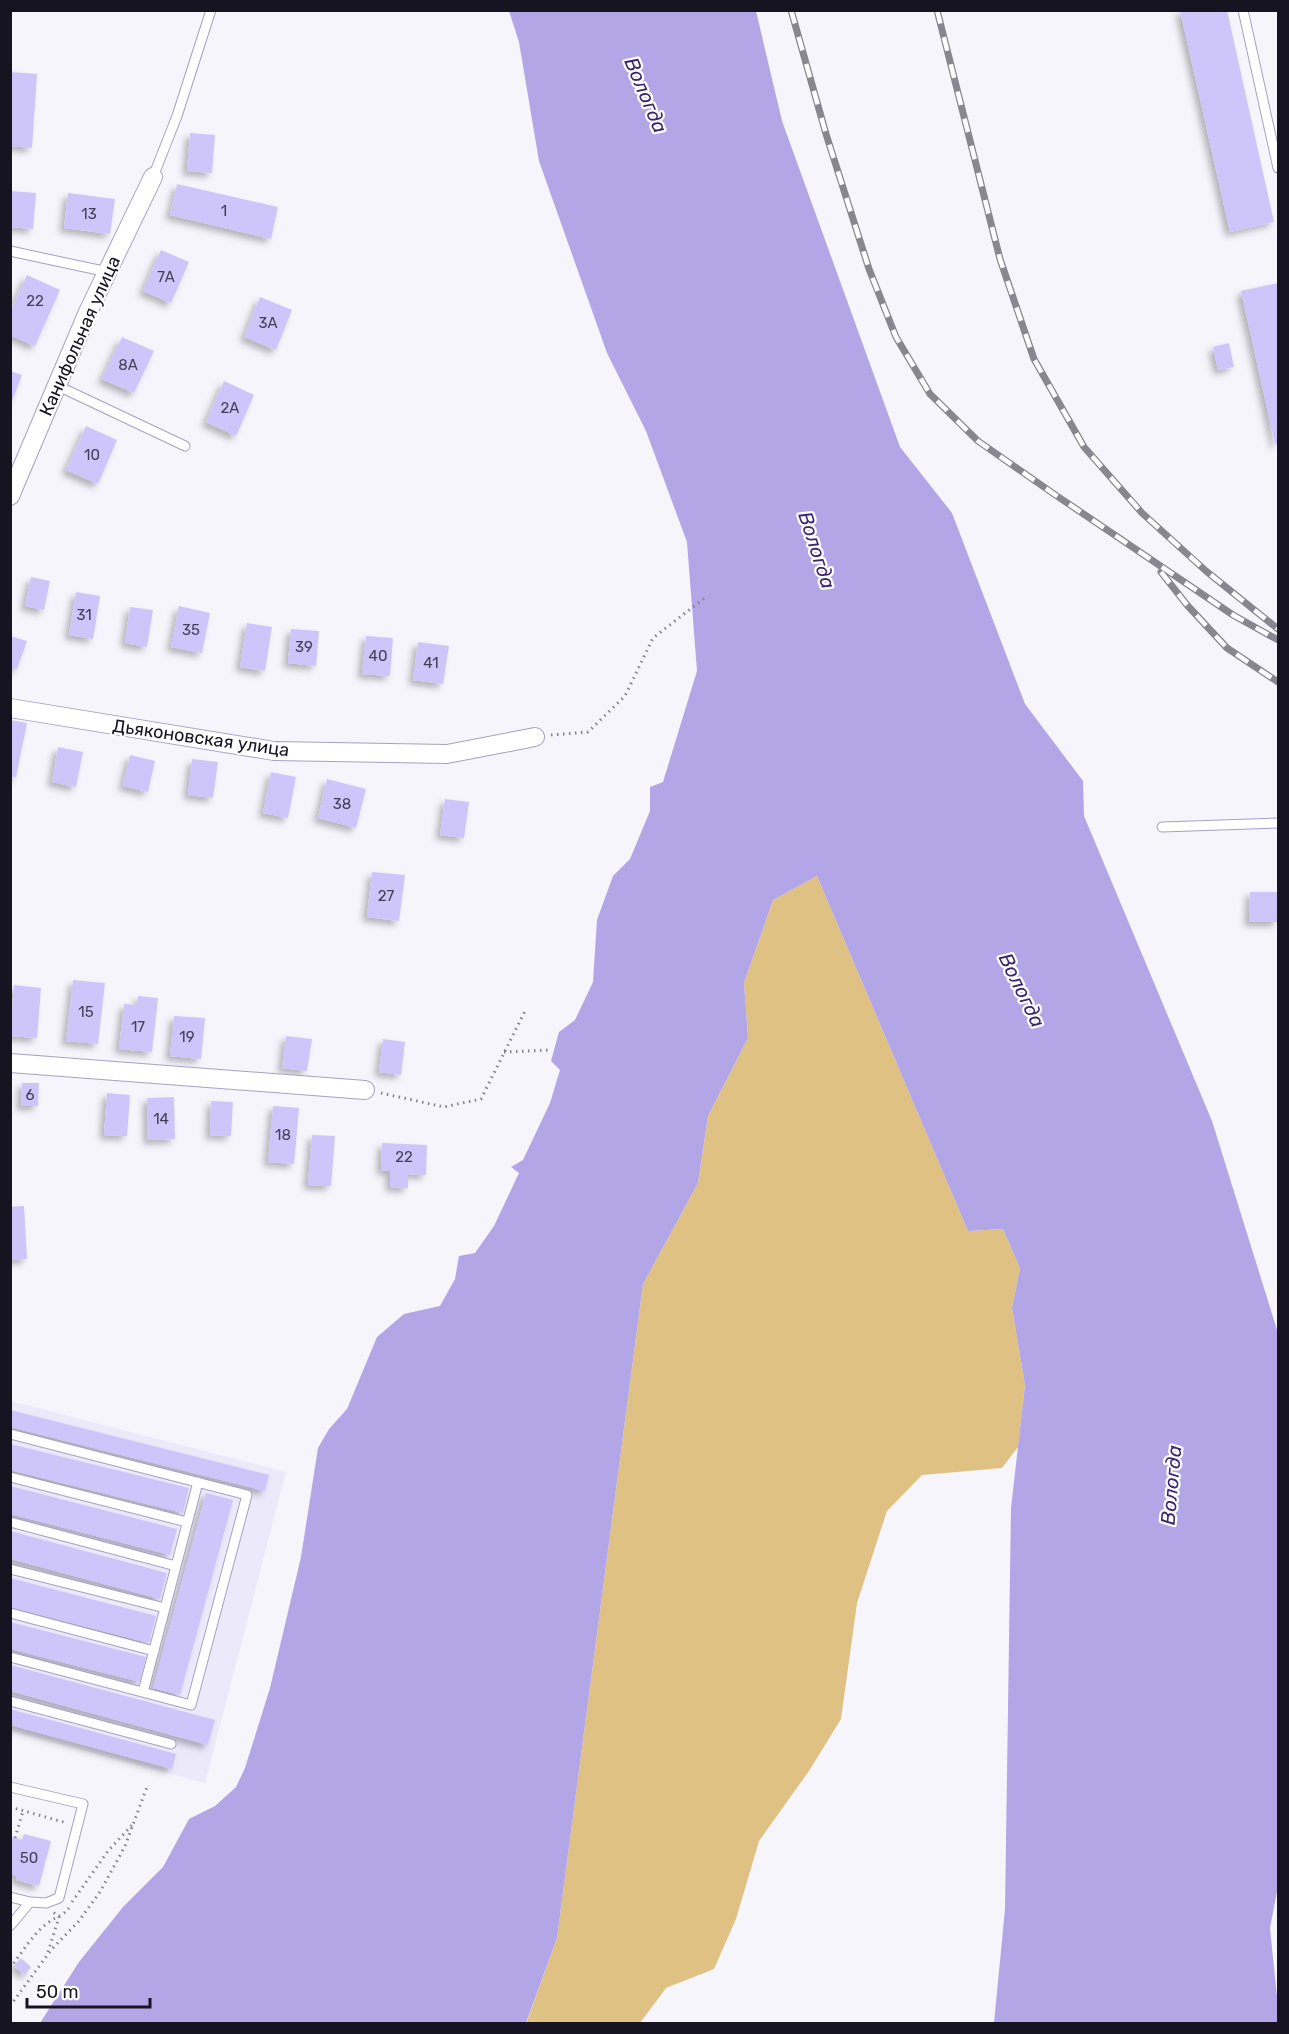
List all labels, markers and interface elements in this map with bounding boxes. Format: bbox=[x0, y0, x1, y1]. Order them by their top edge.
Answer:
water label: Вологда bbox=[619, 54, 673, 137]
house number: 1 bbox=[221, 202, 227, 220]
house number: 13 bbox=[81, 205, 97, 223]
street label: Канифольная улица bbox=[35, 253, 125, 419]
house number: 7А bbox=[157, 268, 175, 286]
house number: 22 bbox=[26, 292, 44, 310]
house number: 3А bbox=[258, 314, 278, 332]
house number: 8А bbox=[118, 356, 138, 374]
house number: 2А bbox=[221, 399, 239, 417]
house number: 10 bbox=[84, 446, 100, 464]
water label: Вологда bbox=[793, 508, 841, 592]
house number: 31 bbox=[76, 606, 92, 624]
house number: 35 bbox=[182, 621, 200, 639]
house number: 39 bbox=[295, 638, 313, 656]
house number: 40 bbox=[369, 647, 387, 665]
house number: 41 bbox=[423, 654, 439, 672]
street label: Дьяконовская улица bbox=[111, 715, 291, 761]
house number: 38 bbox=[333, 795, 351, 813]
house number: 27 bbox=[378, 887, 395, 905]
water label: Вологда bbox=[994, 949, 1050, 1031]
house number: 15 bbox=[78, 1003, 94, 1021]
house number: 17 bbox=[131, 1018, 145, 1036]
house number: 19 bbox=[179, 1028, 195, 1046]
house number: 6 bbox=[25, 1086, 35, 1104]
house number: 14 bbox=[153, 1110, 169, 1128]
house number: 18 bbox=[275, 1126, 291, 1144]
house number: 22 bbox=[395, 1148, 413, 1166]
water label: Вологда bbox=[1156, 1444, 1186, 1526]
house number: 50 bbox=[20, 1849, 38, 1867]
scale bar bbox=[27, 1971, 150, 2009]
text: 50 m bbox=[36, 1981, 79, 2003]

